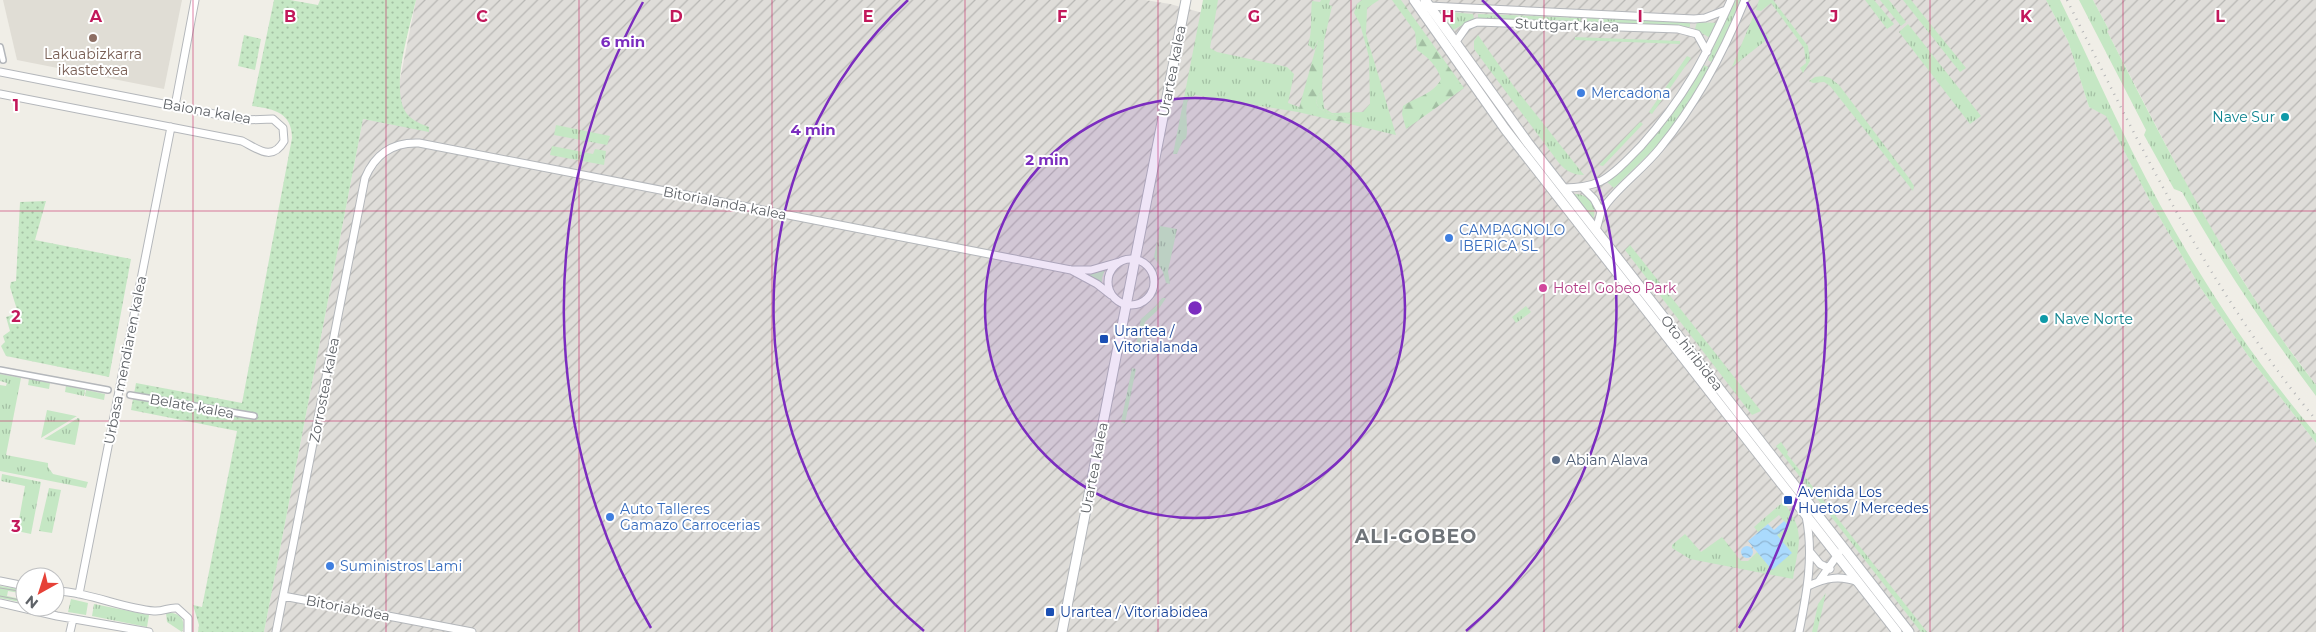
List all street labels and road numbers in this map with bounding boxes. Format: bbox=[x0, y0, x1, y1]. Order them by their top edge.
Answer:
street label: Stuttgart kalea bbox=[1515, 14, 1619, 36]
street label: Urartea kalea bbox=[1154, 24, 1190, 118]
street label: Baiona kalea bbox=[161, 94, 253, 128]
street label: Bitorialanda kalea bbox=[662, 182, 788, 224]
street label: Urbasa mendiaren kalea bbox=[100, 274, 150, 446]
street label: Oto hiribidea bbox=[1657, 311, 1727, 395]
street label: Zorrostea kalea bbox=[305, 336, 343, 444]
street label: Belate kalea bbox=[148, 390, 236, 422]
street label: Urartea kalea bbox=[1076, 421, 1112, 515]
street label: Bitoriabidea bbox=[304, 591, 392, 625]

